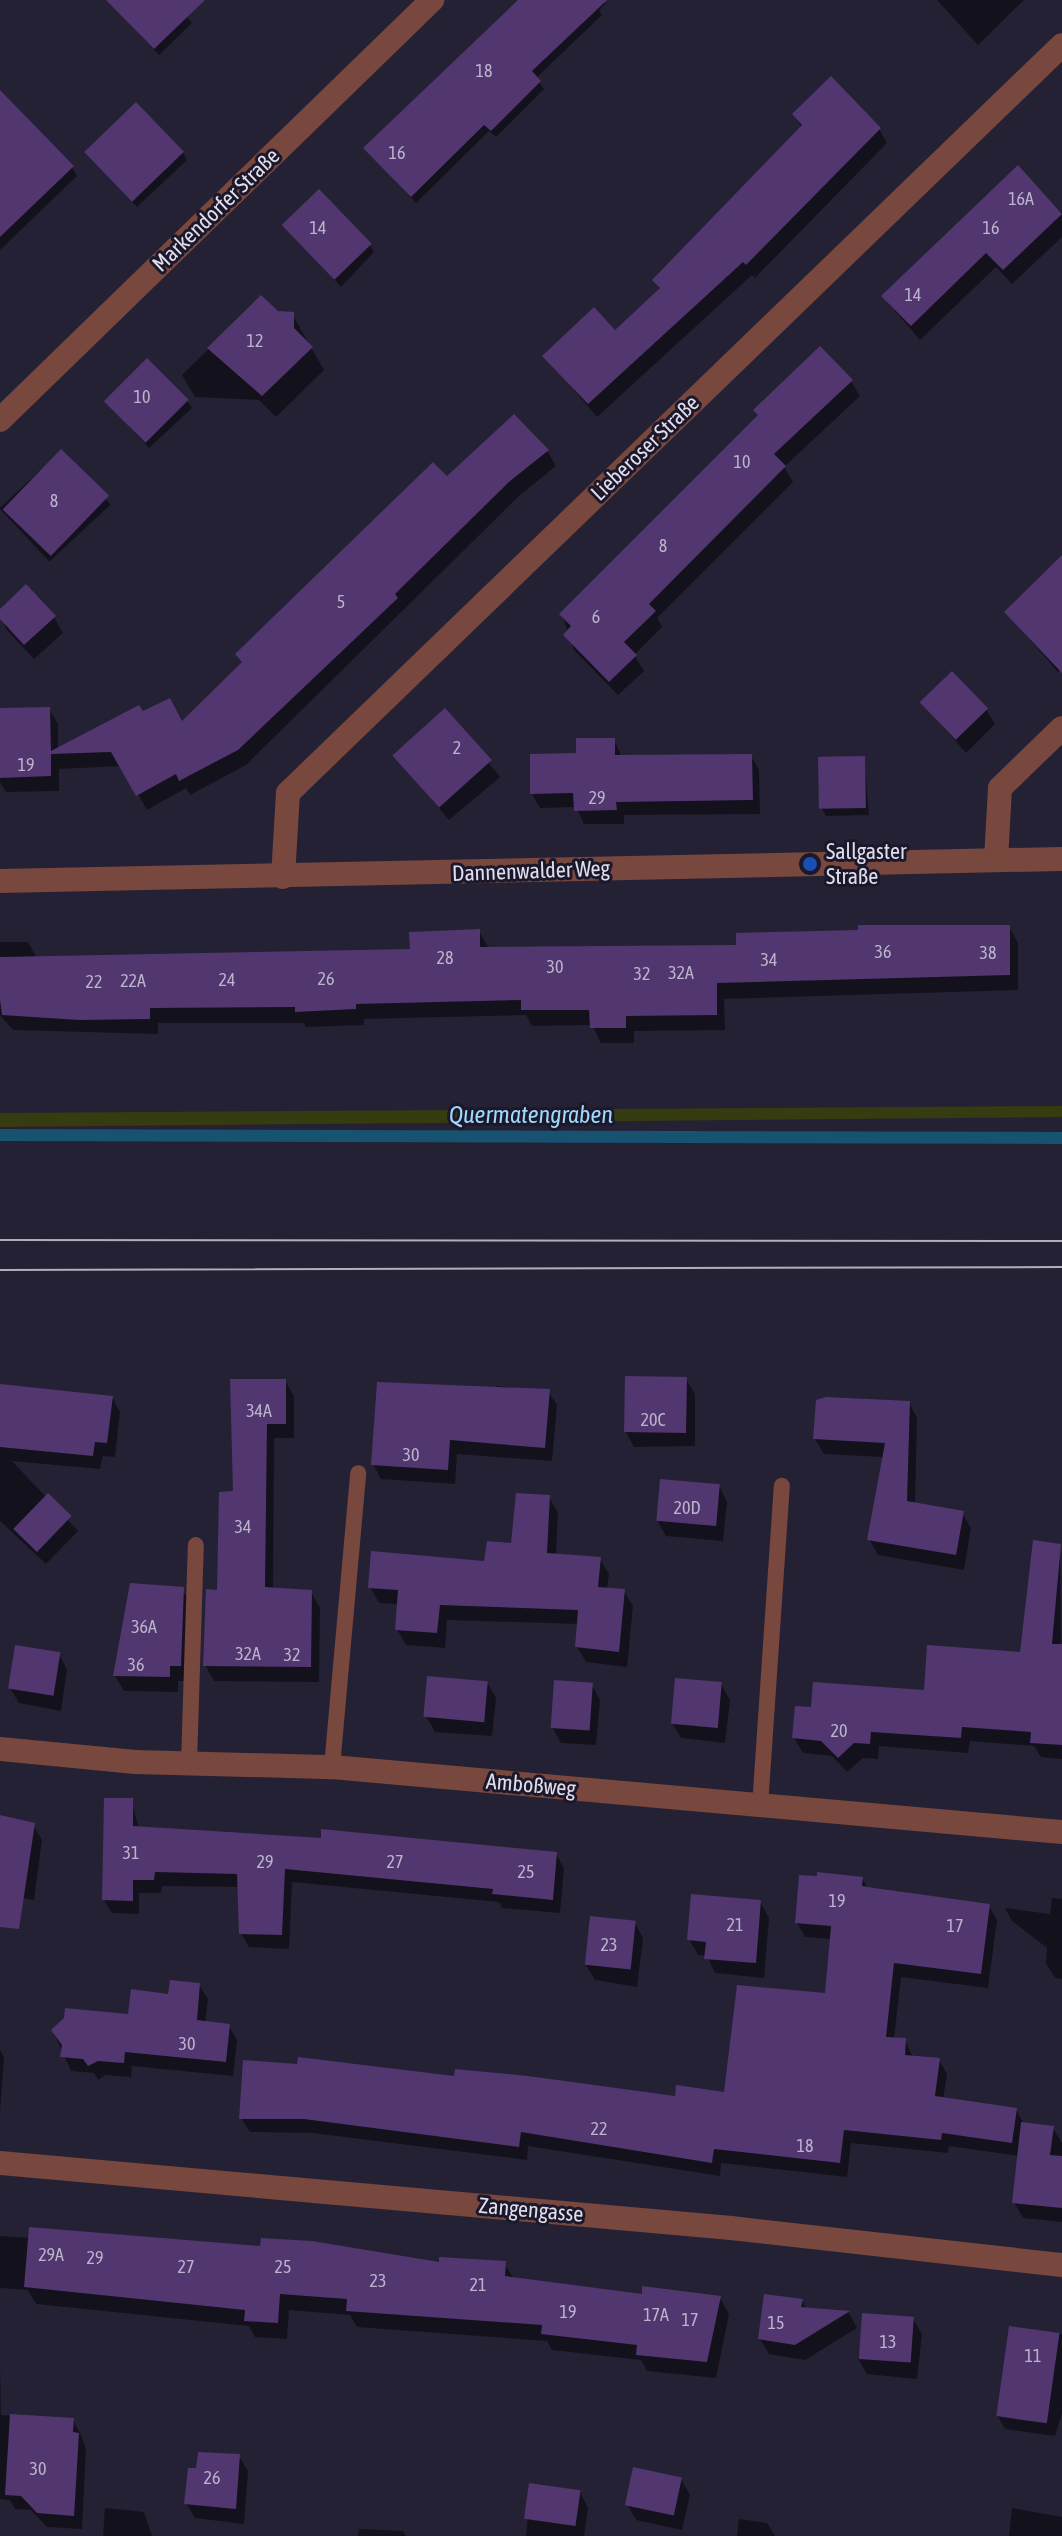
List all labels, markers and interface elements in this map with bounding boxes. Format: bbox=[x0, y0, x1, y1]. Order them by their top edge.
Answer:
house number: 18 bbox=[476, 60, 492, 82]
house number: 16 bbox=[389, 142, 405, 164]
street label: Markendorfer Straße bbox=[147, 143, 285, 277]
house number: 16A bbox=[1008, 188, 1034, 210]
house number: 14 bbox=[310, 217, 326, 239]
house number: 16 bbox=[983, 217, 999, 239]
house number: 14 bbox=[905, 284, 921, 306]
house number: 12 bbox=[247, 330, 263, 352]
house number: 10 bbox=[134, 386, 150, 408]
street label: Lieberoser Straße bbox=[585, 390, 705, 506]
house number: 10 bbox=[734, 451, 750, 473]
house number: 8 bbox=[50, 490, 58, 512]
house number: 8 bbox=[659, 535, 667, 557]
house number: 5 bbox=[337, 591, 345, 613]
house number: 6 bbox=[592, 606, 600, 628]
house number: 2 bbox=[453, 737, 461, 759]
house number: 19 bbox=[18, 754, 34, 776]
house number: 29 bbox=[589, 787, 605, 809]
place label: Sallgaster Straße bbox=[826, 838, 906, 890]
street label: Dannenwalder Weg bbox=[452, 855, 610, 887]
marker: Sallgaster Straße bbox=[801, 855, 819, 873]
house number: 36 bbox=[875, 941, 891, 963]
house number: 38 bbox=[980, 942, 996, 964]
house number: 28 bbox=[437, 947, 453, 969]
house number: 34 bbox=[761, 949, 777, 971]
house number: 30 bbox=[547, 956, 563, 978]
house number: 32A bbox=[668, 962, 694, 984]
house number: 32 bbox=[634, 963, 650, 985]
house number: 26 bbox=[318, 968, 334, 990]
house number: 24 bbox=[219, 969, 235, 991]
house number: 22A bbox=[120, 970, 146, 992]
house number: 22 bbox=[86, 971, 102, 993]
water label: Quermatengraben bbox=[449, 1101, 613, 1129]
house number: 34A bbox=[246, 1400, 272, 1422]
house number: 20C bbox=[640, 1409, 666, 1431]
house number: 30 bbox=[403, 1444, 419, 1466]
house number: 20D bbox=[674, 1497, 700, 1519]
house number: 34 bbox=[235, 1516, 251, 1538]
house number: 36A bbox=[131, 1616, 157, 1638]
house number: 32A bbox=[235, 1643, 261, 1665]
house number: 32 bbox=[284, 1644, 300, 1666]
house number: 36 bbox=[128, 1654, 144, 1676]
house number: 20 bbox=[831, 1720, 847, 1742]
street label: Amboßweg bbox=[485, 1768, 577, 1802]
house number: 31 bbox=[123, 1842, 139, 1864]
house number: 29 bbox=[257, 1851, 273, 1873]
house number: 27 bbox=[387, 1851, 403, 1873]
house number: 25 bbox=[518, 1861, 534, 1883]
house number: 19 bbox=[829, 1890, 845, 1912]
house number: 21 bbox=[727, 1914, 743, 1936]
house number: 17 bbox=[947, 1915, 963, 1937]
house number: 23 bbox=[601, 1934, 617, 1956]
house number: 30 bbox=[179, 2033, 195, 2055]
house number: 22 bbox=[591, 2118, 607, 2140]
house number: 18 bbox=[797, 2135, 813, 2157]
street label: Zangengasse bbox=[477, 2192, 585, 2228]
house number: 29A bbox=[38, 2244, 64, 2266]
house number: 29 bbox=[87, 2247, 103, 2269]
house number: 27 bbox=[178, 2256, 194, 2278]
house number: 25 bbox=[275, 2256, 291, 2278]
house number: 23 bbox=[370, 2270, 386, 2292]
house number: 21 bbox=[470, 2274, 486, 2296]
house number: 19 bbox=[560, 2301, 576, 2323]
house number: 17A bbox=[643, 2304, 669, 2326]
house number: 17 bbox=[682, 2309, 698, 2331]
house number: 15 bbox=[768, 2312, 784, 2334]
house number: 13 bbox=[880, 2331, 896, 2353]
house number: 11 bbox=[1025, 2345, 1041, 2367]
house number: 30 bbox=[30, 2458, 46, 2480]
house number: 26 bbox=[204, 2467, 220, 2489]

